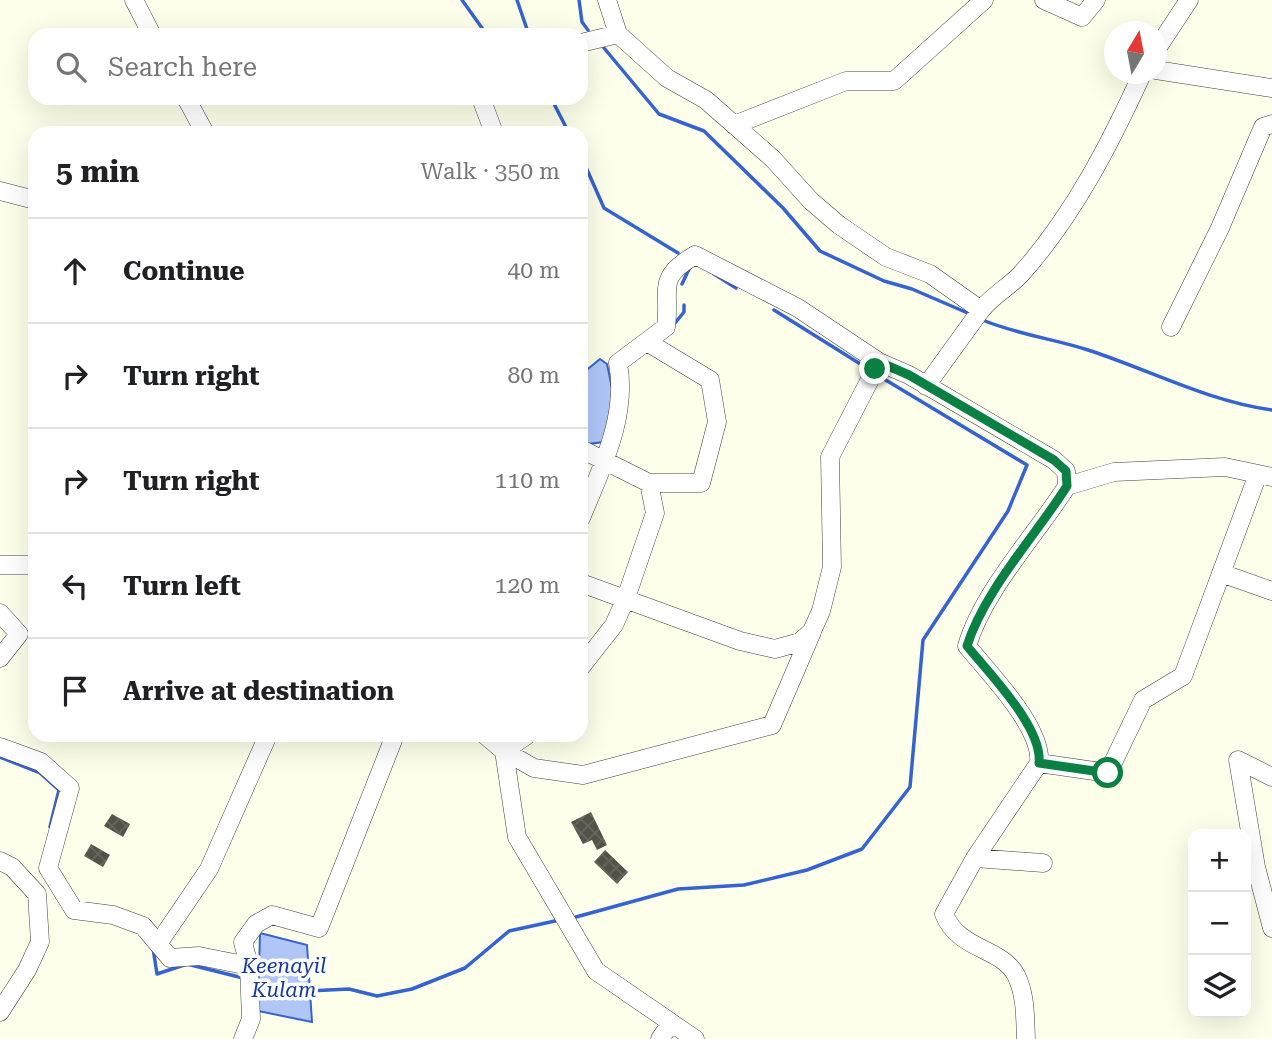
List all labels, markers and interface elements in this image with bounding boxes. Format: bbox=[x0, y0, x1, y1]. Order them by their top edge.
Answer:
north arrow bbox=[1104, 21, 1167, 84]
search box bbox=[28, 28, 588, 105]
icon: search bbox=[52, 48, 90, 86]
text: Search here bbox=[108, 52, 257, 82]
text: 5 min bbox=[56, 154, 139, 189]
text: Walk · 350 m bbox=[421, 158, 560, 185]
icon: ahead bbox=[56, 252, 94, 290]
text: Continue bbox=[123, 256, 245, 286]
text: 40 m bbox=[507, 257, 560, 284]
route end bbox=[859, 353, 890, 384]
icon: right bbox=[56, 357, 94, 395]
text: Turn right bbox=[123, 361, 259, 391]
text: 80 m bbox=[507, 362, 560, 389]
icon: right bbox=[56, 462, 94, 500]
text: Turn right bbox=[123, 466, 259, 496]
text: 110 m bbox=[495, 467, 560, 494]
icon: left bbox=[56, 567, 94, 605]
text: Turn left bbox=[123, 571, 241, 601]
text: 120 m bbox=[495, 572, 560, 599]
icon: arrive bbox=[56, 672, 94, 710]
text: Arrive at destination bbox=[123, 676, 394, 706]
route start bbox=[1092, 757, 1123, 788]
map controls bbox=[1188, 829, 1251, 1018]
button: + bbox=[1188, 829, 1251, 892]
button: − bbox=[1188, 892, 1251, 955]
water label: Keenayil Kulam bbox=[241, 954, 326, 1002]
button: layers bbox=[1188, 955, 1251, 1018]

